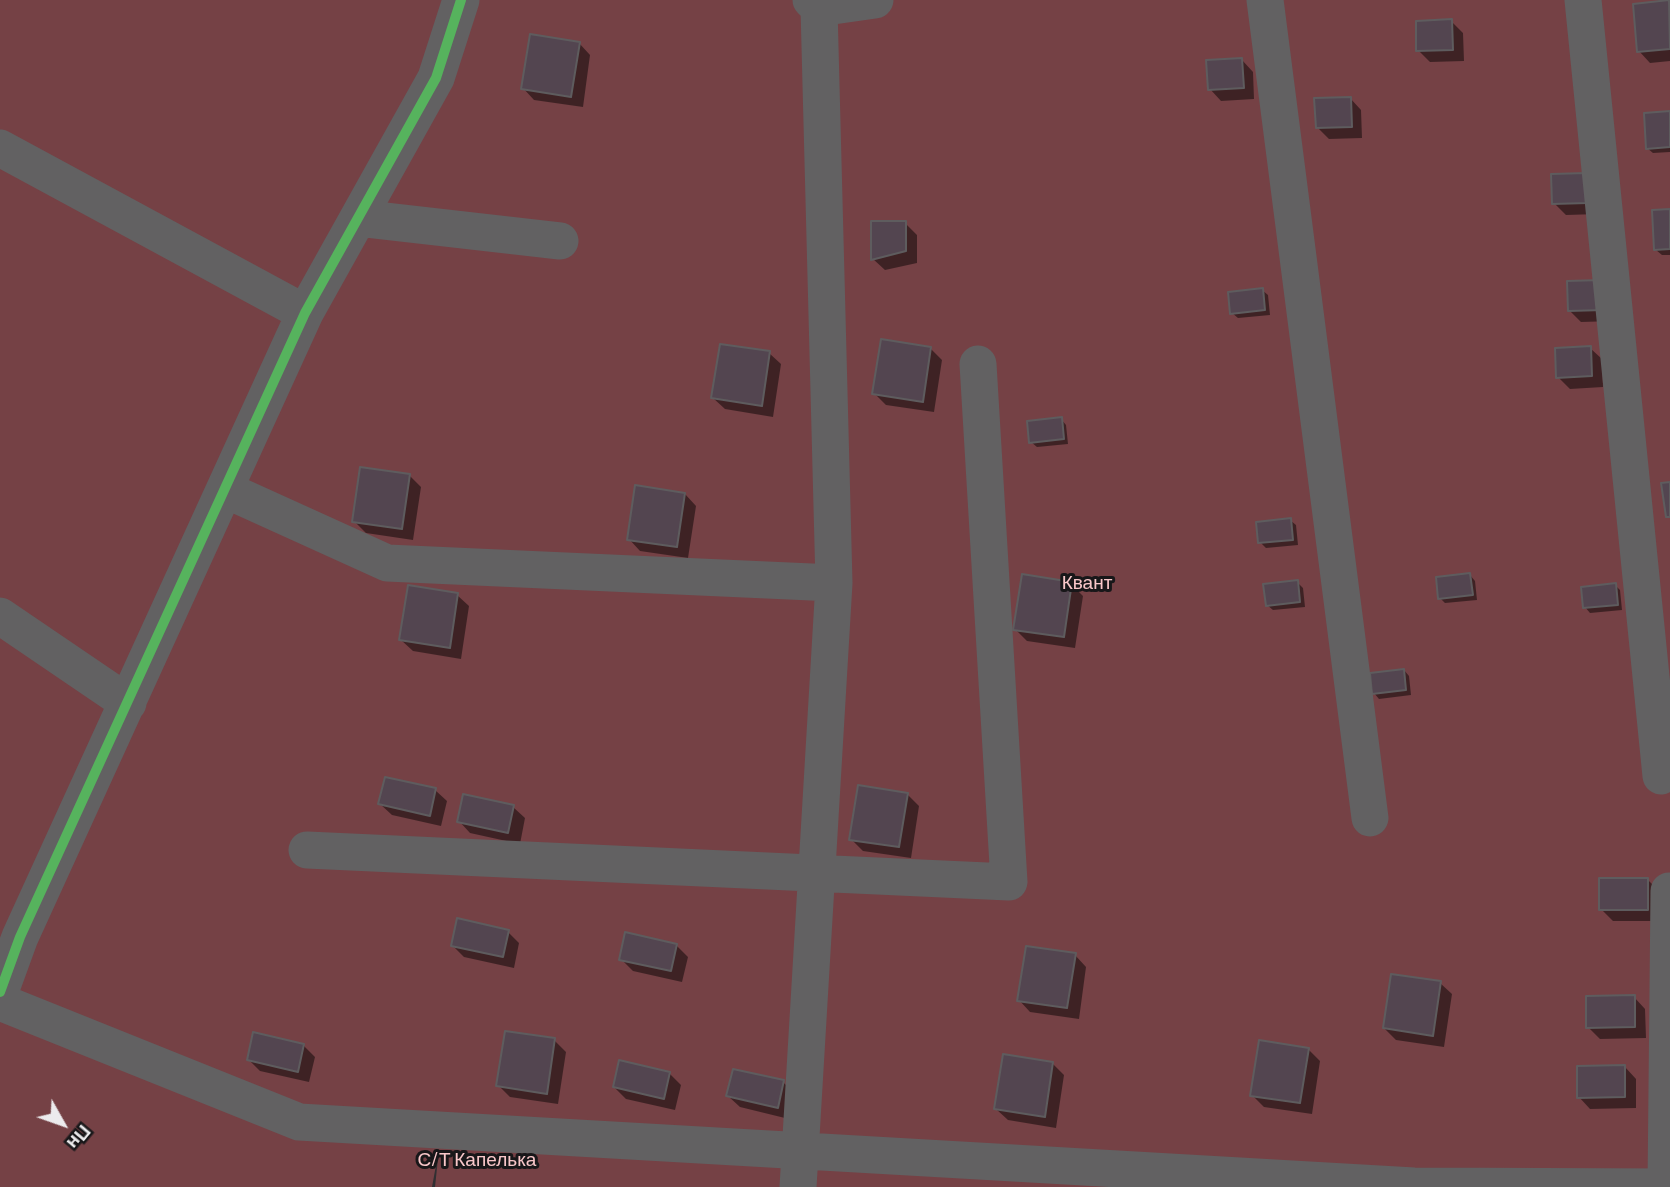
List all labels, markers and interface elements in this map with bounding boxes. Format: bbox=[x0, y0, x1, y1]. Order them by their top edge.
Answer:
park label: Квант bbox=[1062, 572, 1112, 594]
north arrow bbox=[28, 1089, 98, 1159]
text: Пн bbox=[63, 1121, 96, 1155]
park label: С/Т Капелька bbox=[418, 1149, 536, 1171]

